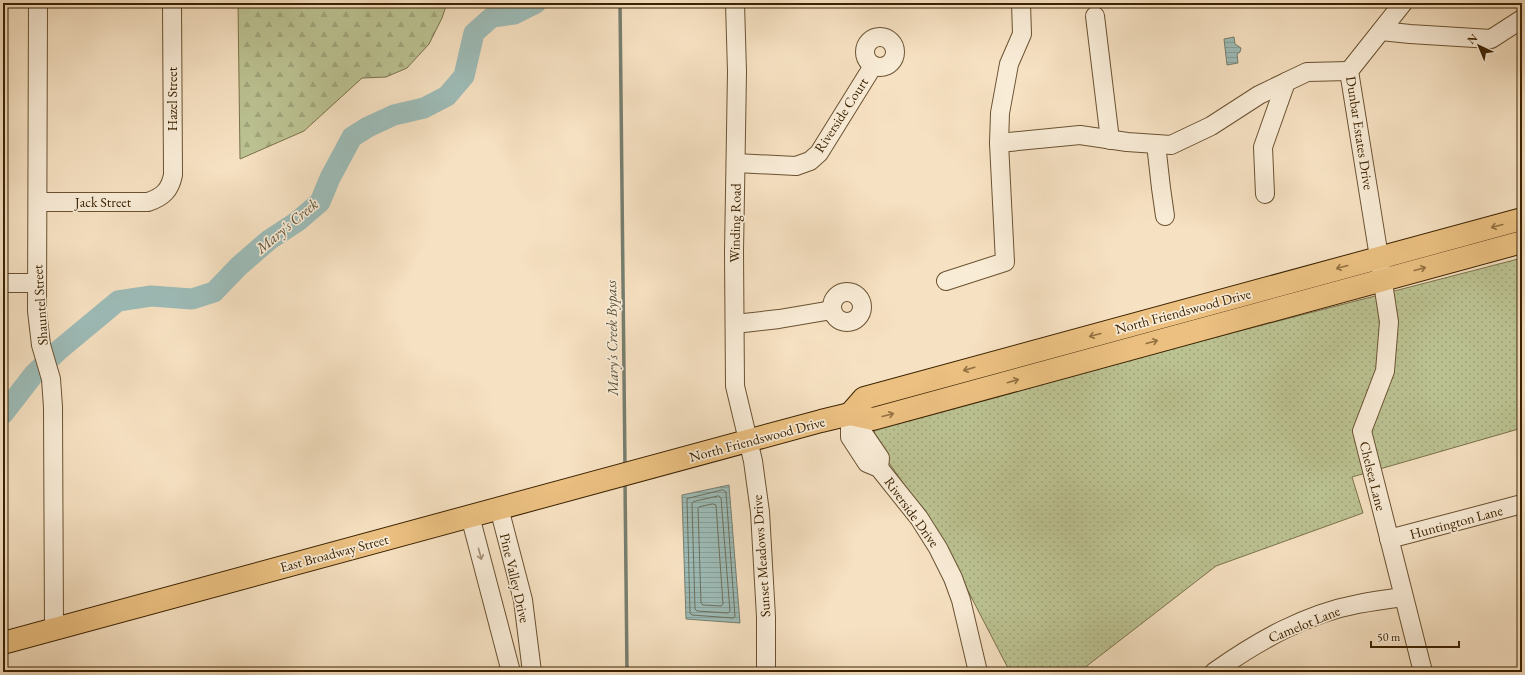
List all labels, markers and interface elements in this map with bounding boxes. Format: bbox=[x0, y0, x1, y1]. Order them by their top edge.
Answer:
north arrow bbox=[1459, 26, 1499, 66]
text: N bbox=[1464, 31, 1480, 47]
street label: Hazel Street bbox=[163, 66, 181, 131]
street label: Riverside Court bbox=[810, 74, 872, 156]
street label: Dunbar Estates Drive bbox=[1342, 75, 1378, 192]
street label: Winding Road bbox=[725, 182, 745, 263]
street label: Jack Street bbox=[74, 193, 132, 211]
water label: Mary's Creek bbox=[251, 194, 322, 258]
one-way arrow bbox=[1490, 223, 1503, 230]
street label: Shauntel Street bbox=[28, 263, 52, 346]
one-way arrow bbox=[1335, 264, 1348, 271]
one-way arrow bbox=[1413, 265, 1426, 273]
water label: Mary's Creek Bypass bbox=[601, 279, 622, 397]
street label: North Friendswood Drive bbox=[1113, 284, 1253, 338]
one-way arrow bbox=[1089, 332, 1102, 339]
one-way arrow bbox=[1145, 338, 1158, 346]
one-way arrow bbox=[963, 366, 976, 373]
one-way arrow bbox=[1007, 377, 1020, 384]
one-way arrow bbox=[881, 411, 894, 418]
street label: North Friendswood Drive bbox=[687, 412, 827, 466]
street label: Chelsea Lane bbox=[1356, 439, 1390, 513]
street label: Riverside Drive bbox=[880, 473, 944, 551]
street label: Sunset Meadows Drive bbox=[748, 494, 774, 618]
street label: Huntington Lane bbox=[1408, 501, 1505, 543]
street label: East Broadway Street bbox=[278, 530, 391, 576]
street label: Pine Valley Drive bbox=[496, 531, 534, 625]
one-way arrow bbox=[477, 547, 485, 560]
street label: Camelot Lane bbox=[1265, 601, 1343, 647]
scale bar bbox=[1371, 623, 1459, 649]
text: 50 m bbox=[1377, 629, 1401, 645]

